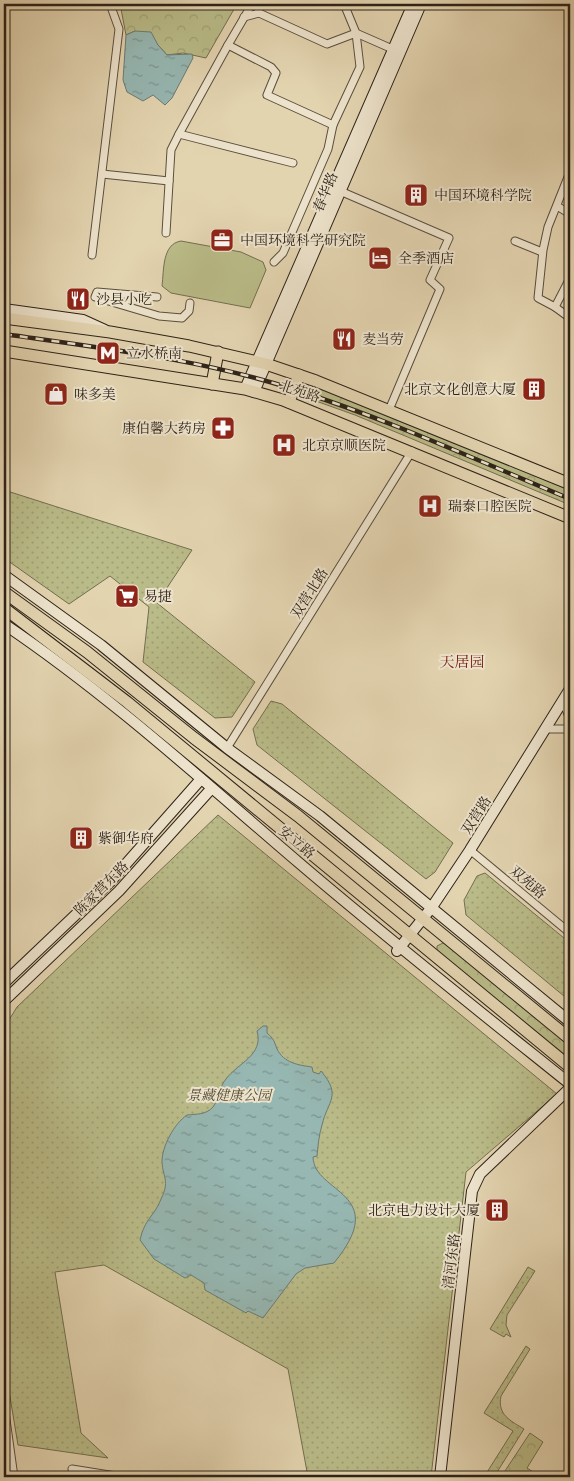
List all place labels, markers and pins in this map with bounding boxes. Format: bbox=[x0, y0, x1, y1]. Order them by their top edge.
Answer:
building icon: 中国环境科学院 bbox=[403, 182, 429, 208]
place label: 中国环境科学院 bbox=[434, 187, 532, 205]
office icon: 中国环境科学研究院 bbox=[209, 227, 235, 253]
place label: 中国环境科学研究院 bbox=[240, 232, 366, 250]
hotel icon: 全季酒店 bbox=[367, 245, 393, 271]
place label: 全季酒店 bbox=[398, 250, 454, 268]
restaurant icon: 沙县小吃 bbox=[65, 286, 91, 312]
place label: 沙县小吃 bbox=[96, 291, 152, 309]
restaurant icon: 麦当劳 bbox=[331, 326, 357, 352]
place label: 麦当劳 bbox=[362, 331, 404, 349]
metro station icon: 立水桥南 bbox=[95, 340, 121, 366]
place label: 立水桥南 bbox=[126, 345, 182, 363]
building icon: 北京文化创意大厦 bbox=[521, 376, 547, 402]
shop icon: 味多美 bbox=[43, 381, 69, 407]
place label: 北京文化创意大厦 bbox=[404, 381, 516, 399]
place label: 味多美 bbox=[74, 386, 116, 404]
pharmacy icon: 康伯馨大药房 bbox=[210, 415, 236, 441]
place label: 康伯馨大药房 bbox=[122, 420, 206, 438]
hospital icon: 北京京顺医院 bbox=[271, 432, 297, 458]
place label: 北京京顺医院 bbox=[302, 437, 386, 455]
hospital icon: 瑞泰口腔医院 bbox=[417, 493, 443, 519]
place label: 瑞泰口腔医院 bbox=[448, 498, 532, 516]
supermarket icon: 易捷 bbox=[114, 583, 140, 609]
place label: 易捷 bbox=[144, 588, 172, 606]
building icon: 紫御华府 bbox=[68, 825, 94, 851]
place label: 紫御华府 bbox=[98, 830, 154, 848]
building icon: 北京电力设计大厦 bbox=[484, 1197, 510, 1223]
place label: 北京电力设计大厦 bbox=[368, 1202, 480, 1220]

